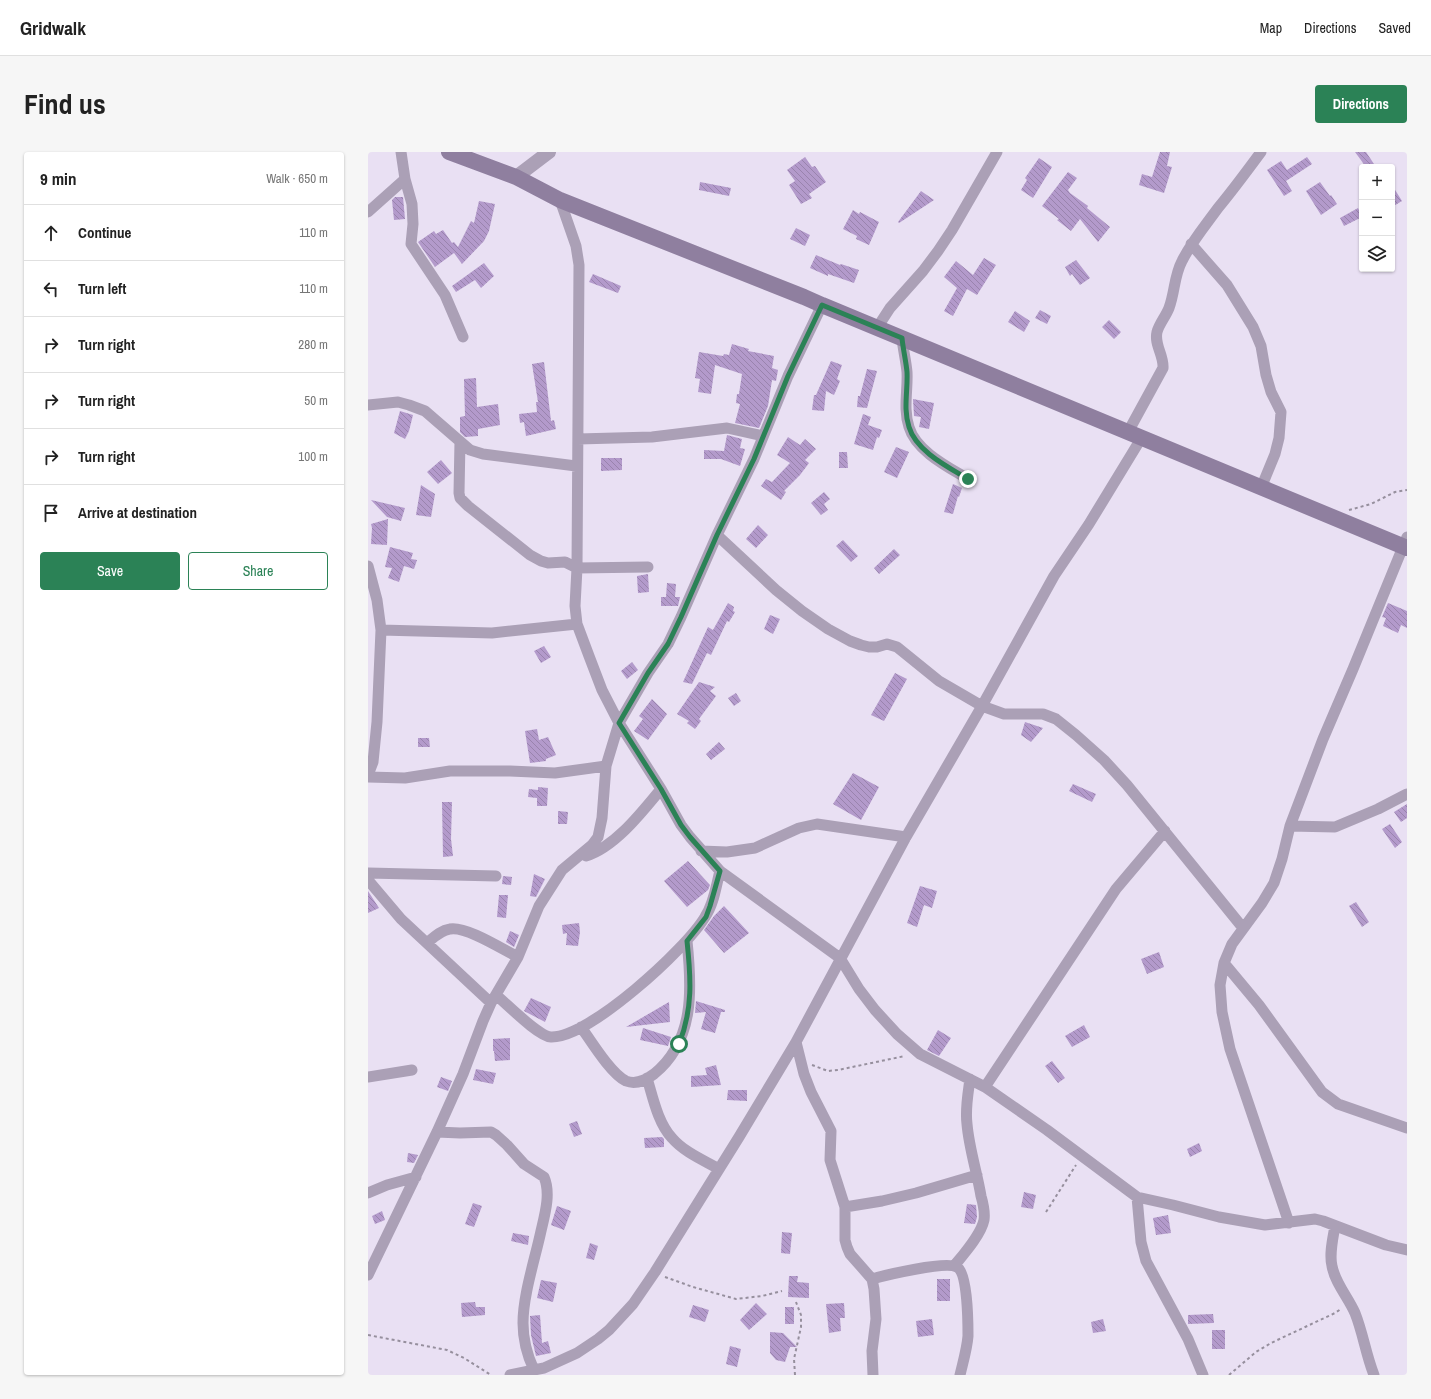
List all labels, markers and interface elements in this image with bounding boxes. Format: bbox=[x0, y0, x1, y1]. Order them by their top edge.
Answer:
text: Gridwalk bbox=[20, 15, 86, 41]
text: Map bbox=[1260, 19, 1282, 37]
text: Directions bbox=[1304, 19, 1356, 37]
text: Saved bbox=[1378, 19, 1411, 37]
text: Find us bbox=[24, 85, 106, 123]
button: Directions bbox=[1315, 85, 1407, 123]
map controls bbox=[1359, 164, 1395, 272]
button: + bbox=[1359, 164, 1395, 200]
text: 9 min bbox=[40, 167, 76, 190]
text: Walk · 650 m bbox=[266, 170, 328, 187]
button: − bbox=[1359, 200, 1395, 236]
icon: ahead bbox=[40, 222, 62, 244]
text: Continue bbox=[78, 222, 131, 243]
text: 110 m bbox=[299, 224, 328, 241]
button: layers bbox=[1359, 236, 1395, 272]
icon: left bbox=[40, 278, 62, 300]
text: Turn left bbox=[78, 278, 126, 299]
text: 110 m bbox=[299, 280, 328, 297]
icon: right bbox=[40, 334, 62, 356]
text: Turn right bbox=[78, 334, 135, 355]
text: 280 m bbox=[298, 336, 328, 353]
icon: right bbox=[40, 390, 62, 412]
text: Turn right bbox=[78, 390, 135, 411]
text: 50 m bbox=[304, 392, 328, 409]
icon: right bbox=[40, 446, 62, 468]
text: Turn right bbox=[78, 446, 135, 467]
text: 100 m bbox=[298, 448, 328, 465]
route end bbox=[959, 470, 977, 488]
icon: arrive bbox=[40, 502, 62, 524]
text: Arrive at destination bbox=[78, 502, 197, 523]
button: Save bbox=[40, 552, 180, 590]
button: Share bbox=[188, 552, 328, 590]
route start bbox=[670, 1035, 688, 1053]

